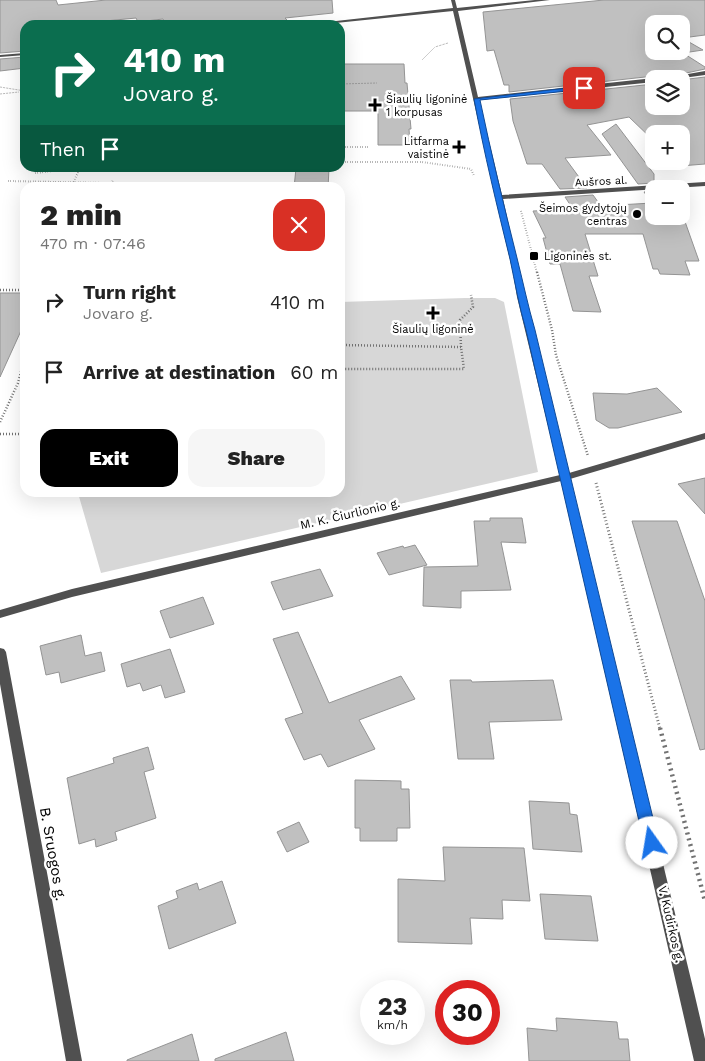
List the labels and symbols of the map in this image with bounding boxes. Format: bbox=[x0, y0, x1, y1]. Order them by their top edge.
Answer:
pin bbox=[563, 67, 605, 109]
place label: Šiaulių ligoninė 1 korpusas bbox=[386, 92, 467, 119]
marker: Šiaulių ligoninė 1 korpusas bbox=[368, 98, 382, 112]
place label: Litfarma vaistinė bbox=[404, 135, 449, 161]
marker: Litfarma vaistinė bbox=[453, 141, 465, 153]
street label: Aušros al. bbox=[574, 174, 628, 189]
place label: Šeimos gydytojų centras bbox=[539, 201, 627, 228]
marker: Šeimos gydytojų centras bbox=[631, 208, 643, 220]
marker: Ligoninės st. bbox=[528, 250, 540, 262]
place label: Ligoninės st. bbox=[544, 250, 612, 263]
marker: Šiaulių ligoninė bbox=[426, 306, 440, 320]
place label: Šiaulių ligoninė bbox=[392, 322, 474, 336]
street label: M. K. Čiurlionio g. bbox=[299, 496, 401, 532]
street label: B. Sruogos g. bbox=[36, 806, 70, 902]
position arrow bbox=[625, 816, 677, 868]
street label: V. Kudirkos g. bbox=[655, 884, 687, 964]
speed limit sign: 30 bbox=[435, 980, 500, 1045]

